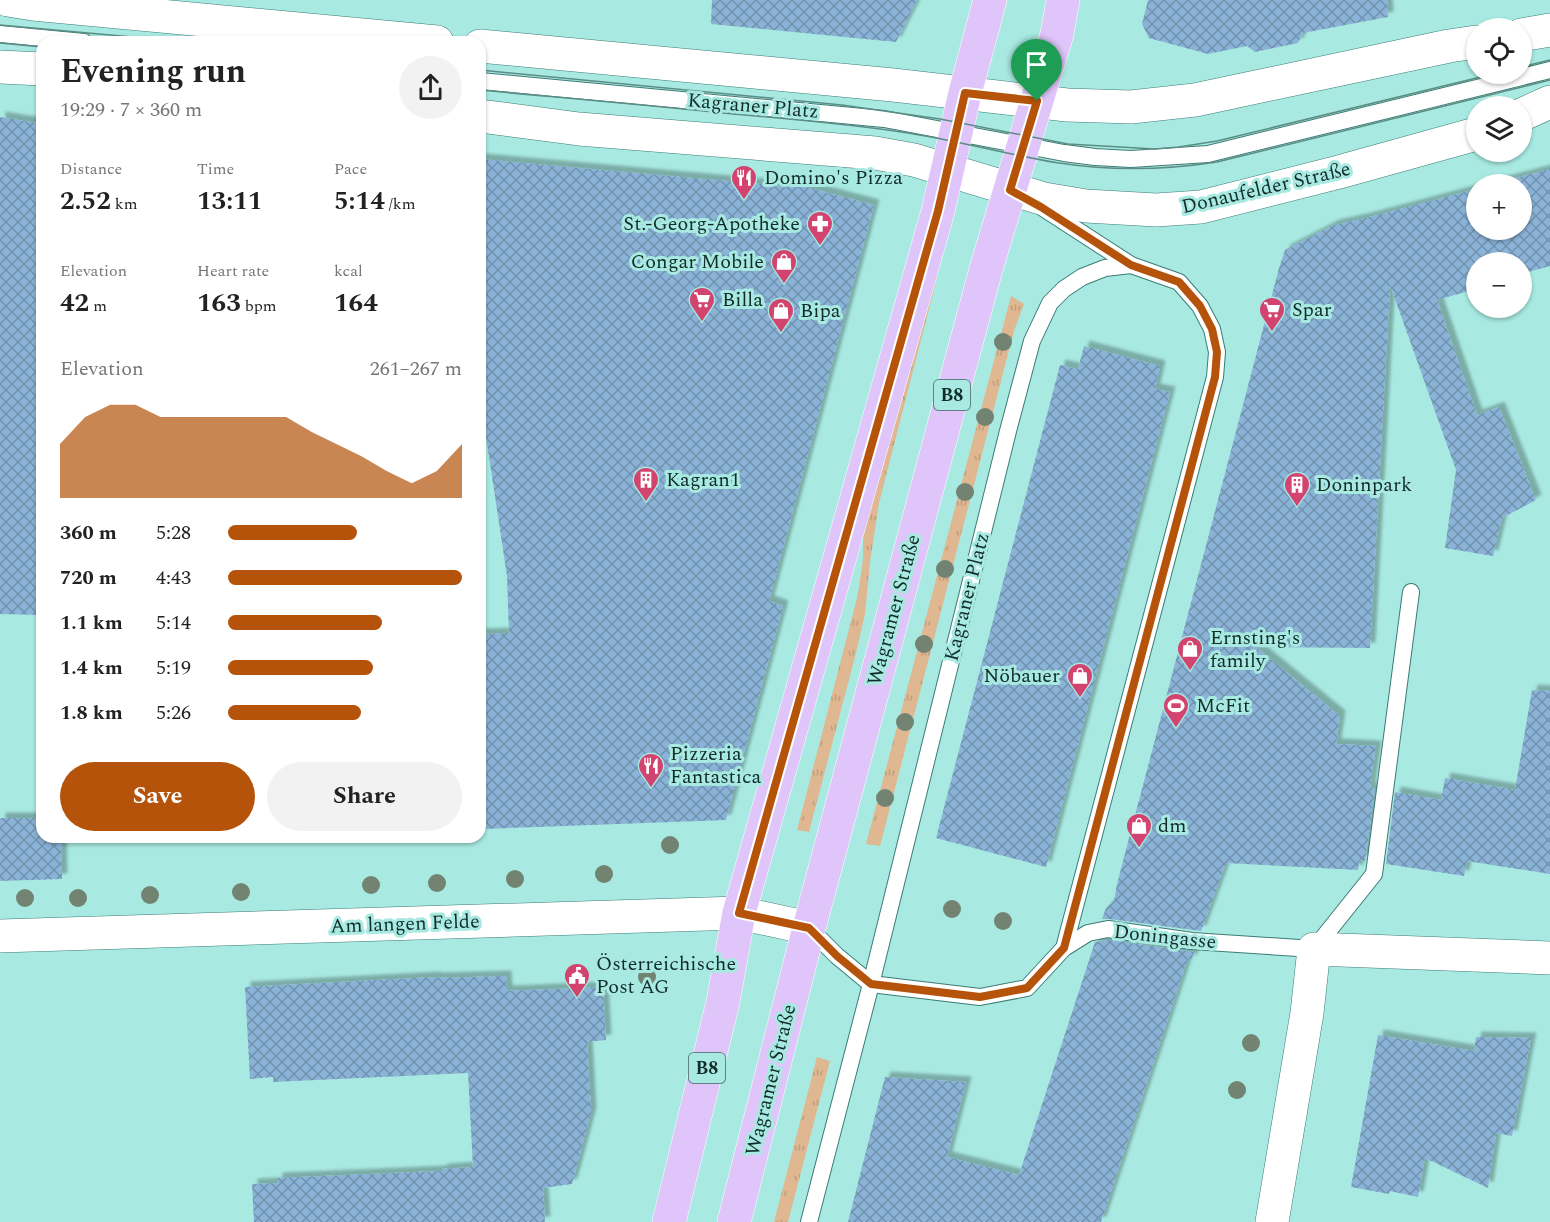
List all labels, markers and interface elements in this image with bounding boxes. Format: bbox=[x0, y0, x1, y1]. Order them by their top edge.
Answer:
map controls bbox=[1466, 18, 1532, 318]
button: locate bbox=[1466, 18, 1532, 84]
pin bbox=[1011, 39, 1062, 101]
text: Evening run bbox=[60, 47, 246, 97]
icon: arrive bbox=[1020, 48, 1053, 81]
button: share bbox=[399, 56, 462, 119]
street label: Kagraner Platz bbox=[686, 85, 820, 127]
text: 19:29 · 7 × 360 m bbox=[60, 95, 202, 125]
button: layers bbox=[1466, 96, 1532, 162]
street label: Donaufelder Straße bbox=[1178, 154, 1354, 222]
text: Distance bbox=[60, 157, 122, 181]
text: Time bbox=[197, 157, 234, 181]
text: Pace bbox=[334, 157, 367, 181]
restaurant icon: Domino's Pizza bbox=[729, 163, 759, 201]
place label: Domino's Pizza bbox=[764, 163, 903, 193]
button: + bbox=[1466, 174, 1532, 240]
text: 2.52 bbox=[60, 181, 111, 221]
text: 13:11 bbox=[197, 181, 262, 221]
text: 5:14 bbox=[334, 181, 385, 221]
text: km bbox=[111, 192, 137, 216]
text: /km bbox=[385, 192, 415, 216]
place label: St.-Georg-Apotheke bbox=[623, 209, 800, 239]
pharmacy icon: St.-Georg-Apotheke bbox=[805, 209, 835, 247]
place label: Congar Mobile bbox=[631, 247, 764, 277]
shop icon: Congar Mobile bbox=[769, 247, 799, 285]
button: − bbox=[1466, 252, 1532, 318]
text: Elevation bbox=[60, 259, 127, 283]
text: Heart rate bbox=[197, 259, 269, 283]
text: kcal bbox=[334, 259, 363, 283]
text: 42 bbox=[60, 283, 89, 323]
text: 163 bbox=[197, 283, 241, 323]
text: 164 bbox=[334, 283, 378, 323]
supermarket icon: Billa bbox=[687, 285, 717, 323]
place label: Billa bbox=[722, 285, 763, 315]
text: m bbox=[89, 294, 107, 318]
text: bpm bbox=[241, 294, 277, 318]
supermarket icon: Spar bbox=[1257, 295, 1287, 333]
place label: Spar bbox=[1292, 295, 1332, 325]
shop icon: Bipa bbox=[766, 296, 796, 334]
place label: Bipa bbox=[800, 296, 841, 326]
text: Elevation bbox=[60, 354, 144, 384]
text: 261–267 m bbox=[370, 354, 462, 384]
road number: B8 bbox=[934, 380, 970, 410]
building icon: Kagran1 bbox=[631, 465, 661, 503]
place label: Kagran1 bbox=[666, 465, 740, 495]
building icon: Doninpark bbox=[1282, 470, 1312, 508]
place label: Doninpark bbox=[1316, 470, 1412, 500]
text: 360 m bbox=[60, 518, 117, 548]
text: 5:28 bbox=[156, 518, 191, 548]
street label: Kagraner Platz bbox=[937, 529, 997, 665]
street label: Wagramer Straße bbox=[859, 531, 929, 689]
text: 720 m bbox=[60, 563, 117, 593]
text: 4:43 bbox=[156, 563, 191, 593]
text: 1.1 km bbox=[60, 608, 123, 638]
text: 5:14 bbox=[156, 608, 191, 638]
place label: Ernsting's family bbox=[1210, 623, 1301, 676]
shop icon: Ernsting's family bbox=[1175, 634, 1205, 672]
text: 1.4 km bbox=[60, 653, 123, 683]
text: 5:19 bbox=[156, 653, 191, 683]
place label: Nöbauer bbox=[983, 661, 1060, 691]
shop icon: Nöbauer bbox=[1065, 661, 1095, 699]
sports icon: McFit bbox=[1161, 691, 1191, 729]
place label: McFit bbox=[1196, 691, 1250, 721]
text: 1.8 km bbox=[60, 698, 123, 728]
text: 5:26 bbox=[156, 698, 191, 728]
place label: Pizzeria Fantastica bbox=[670, 739, 762, 792]
restaurant icon: Pizzeria Fantastica bbox=[636, 751, 666, 789]
button: Save bbox=[60, 762, 255, 831]
button: Share bbox=[267, 762, 462, 831]
shop icon: dm bbox=[1124, 811, 1154, 849]
place label: dm bbox=[1158, 811, 1186, 841]
street label: Am langen Felde bbox=[330, 906, 480, 942]
street label: Doningasse bbox=[1112, 917, 1218, 957]
place label: Österreichische Post AG bbox=[596, 949, 736, 1002]
public building icon: Österreichische Post AG bbox=[562, 961, 592, 999]
street label: Wagramer Straße bbox=[738, 1001, 804, 1159]
road number: B8 bbox=[689, 1053, 725, 1083]

